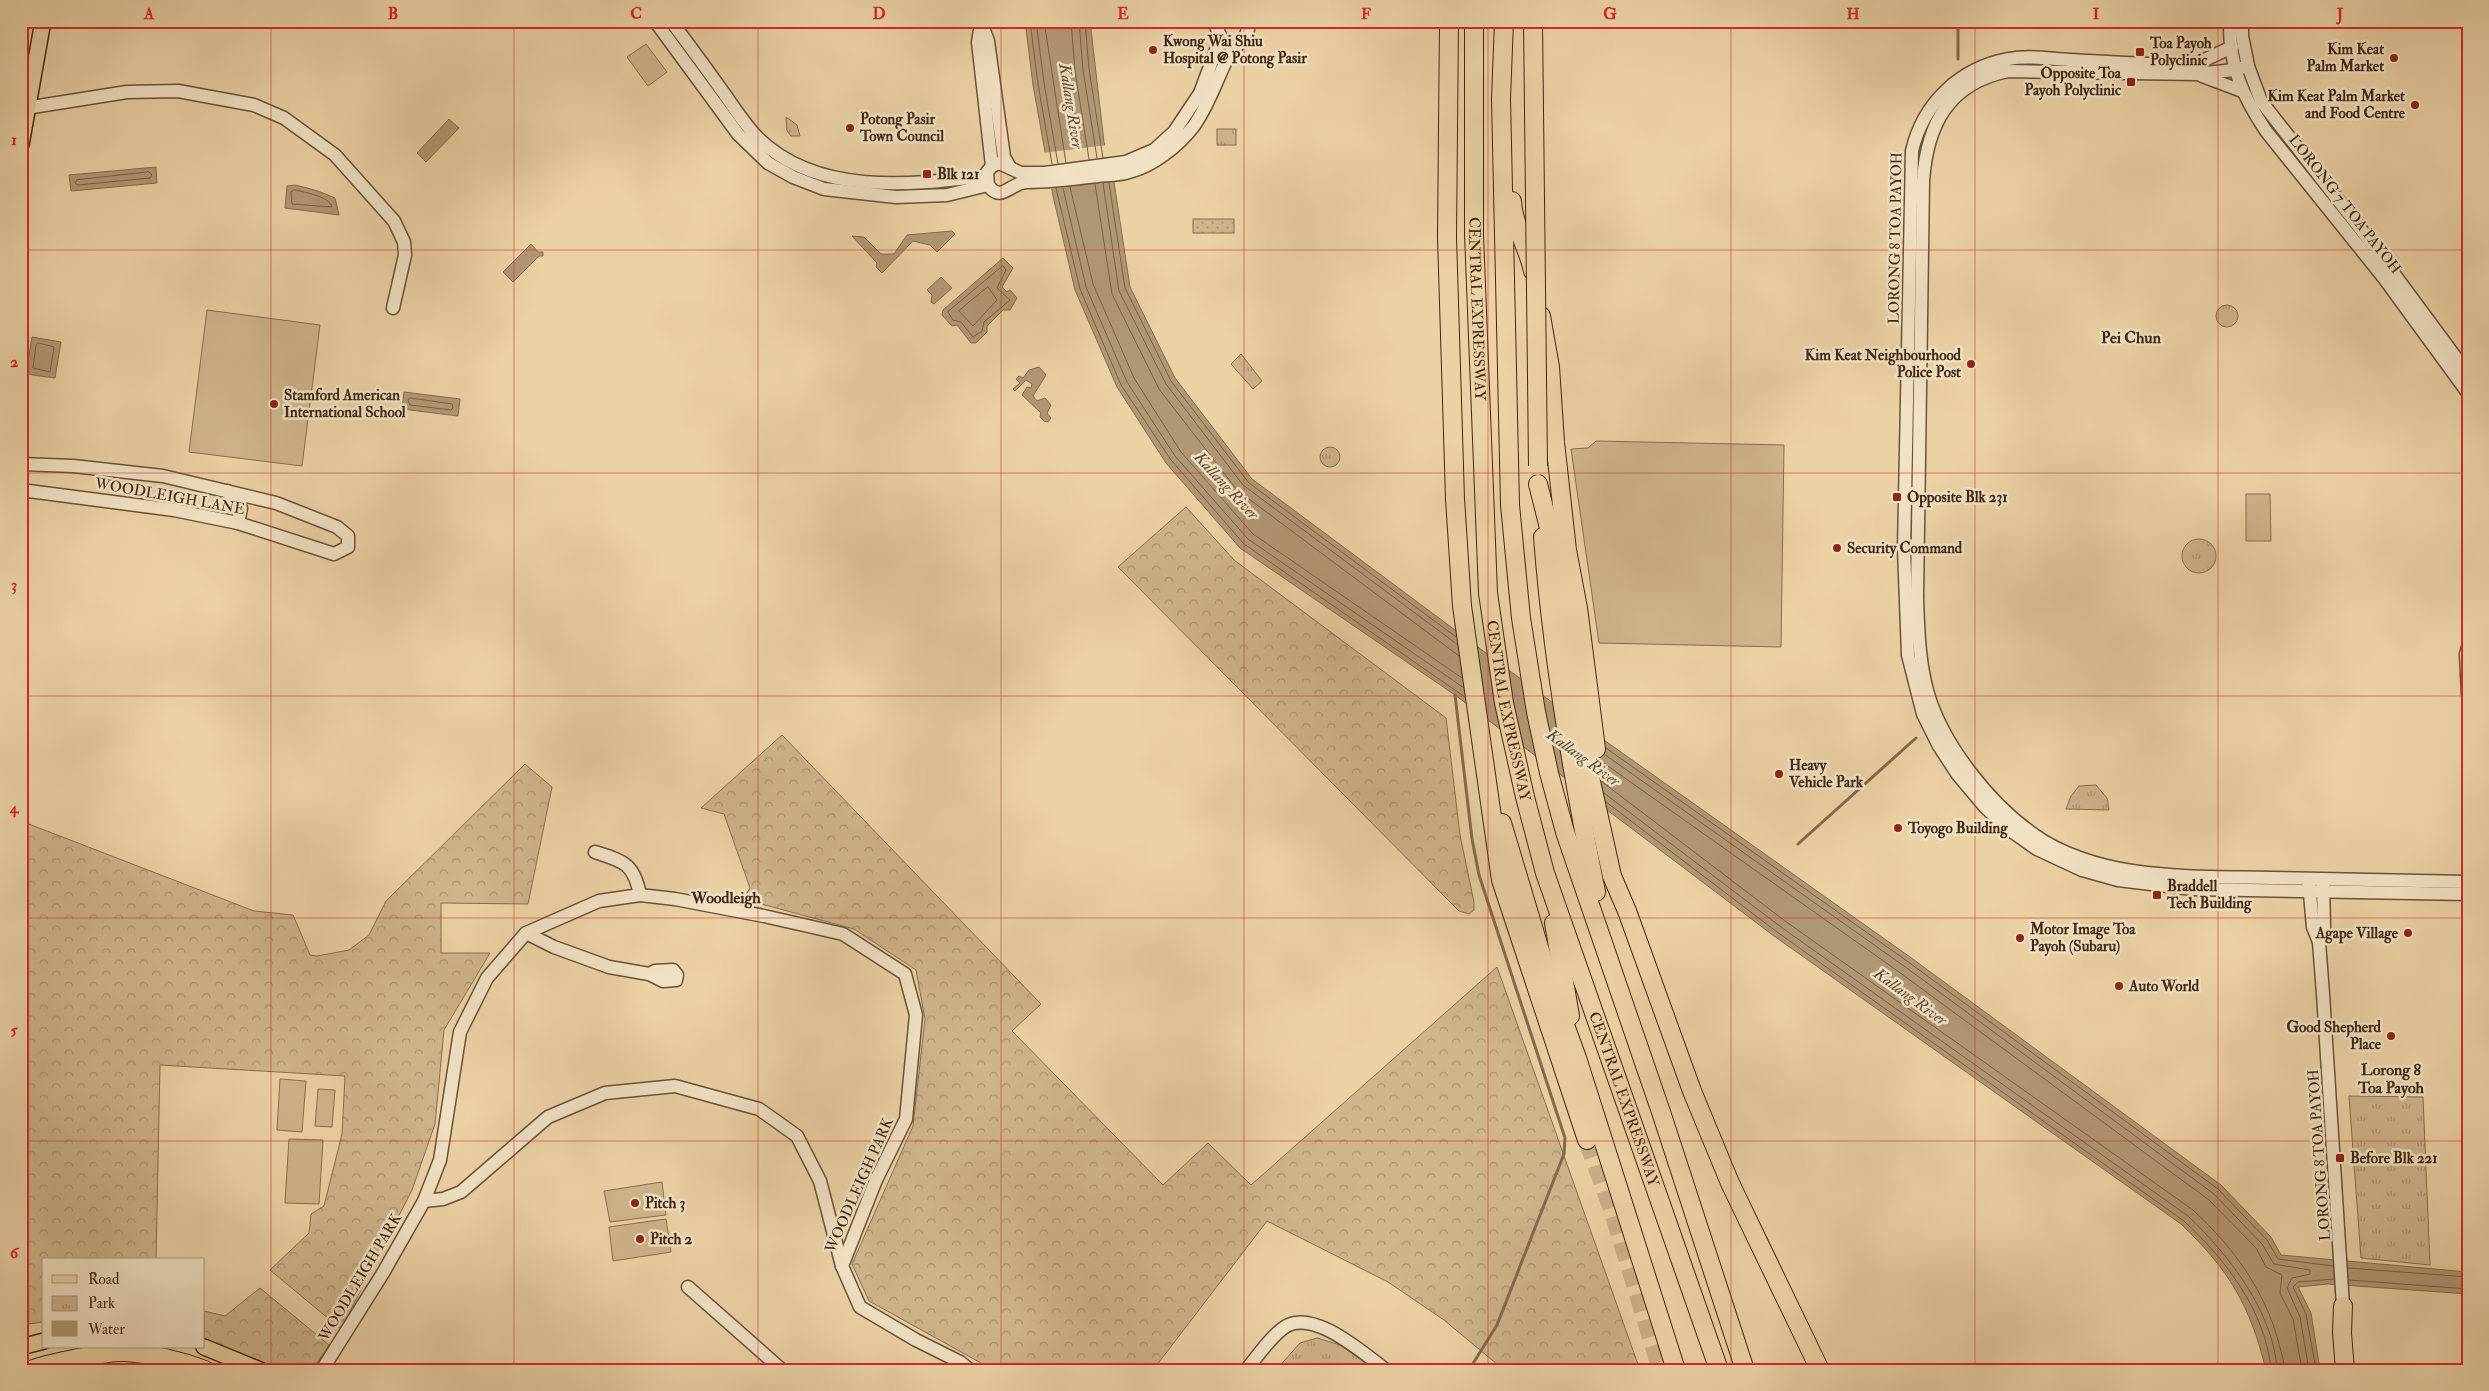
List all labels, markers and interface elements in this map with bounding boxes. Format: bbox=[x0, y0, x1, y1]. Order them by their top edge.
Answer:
text: A bbox=[143, 4, 155, 24]
text: B bbox=[388, 4, 398, 24]
text: C bbox=[630, 4, 642, 24]
text: D bbox=[872, 4, 886, 24]
text: E bbox=[1117, 4, 1129, 24]
text: F bbox=[1361, 4, 1371, 24]
text: G bbox=[1603, 4, 1617, 24]
text: H bbox=[1846, 4, 1860, 24]
text: I bbox=[2093, 4, 2100, 24]
text: J bbox=[2336, 4, 2344, 25]
place label: Kwong Wai Shiu Hospital @ Potong Pasir bbox=[1163, 32, 1307, 69]
place label: Toa Payoh Polyclinic bbox=[2149, 34, 2212, 71]
place label: Kim Keat Palm Market bbox=[2307, 40, 2384, 76]
marker: Kwong Wai Shiu Hospital @ Potong Pasir bbox=[1147, 44, 1159, 56]
marker: Toa Payoh Polyclinic bbox=[2134, 46, 2146, 58]
marker: Kim Keat Palm Market bbox=[2388, 52, 2400, 64]
water label: Kallang River bbox=[1054, 61, 1088, 151]
place label: Opposite Toa Payoh Polyclinic bbox=[2025, 64, 2122, 101]
marker: Opposite Toa Payoh Polyclinic bbox=[2125, 76, 2137, 88]
place label: Kim Keat Palm Market and Food Centre bbox=[2268, 87, 2406, 123]
marker: Kim Keat Palm Market and Food Centre bbox=[2409, 99, 2421, 111]
place label: Potong Pasir Town Council bbox=[859, 110, 944, 146]
marker: Potong Pasir Town Council bbox=[844, 122, 856, 134]
text: 1 bbox=[11, 130, 17, 150]
street label: LORONG 7 TOA PAYOH bbox=[2284, 131, 2405, 278]
street label: LORONG 8 TOA PAYOH bbox=[1885, 152, 1906, 324]
place label: Blk 121 bbox=[937, 165, 979, 184]
marker: Blk 121 bbox=[921, 168, 933, 180]
street label: CENTRAL EXPRESSWAY bbox=[1464, 217, 1490, 402]
district label: Pei Chun bbox=[2101, 328, 2162, 348]
place label: Kim Keat Neighbourhood Police Post bbox=[1805, 346, 1962, 382]
text: 2 bbox=[10, 352, 18, 372]
marker: Kim Keat Neighbourhood Police Post bbox=[1965, 358, 1977, 370]
place label: Stamford American International School bbox=[284, 386, 406, 422]
marker: Stamford American International School bbox=[268, 398, 280, 410]
water label: Kallang River bbox=[1189, 447, 1264, 525]
street label: WOODLEIGH LANE bbox=[92, 474, 247, 519]
place label: Opposite Blk 231 bbox=[1907, 488, 2008, 508]
marker: Opposite Blk 231 bbox=[1891, 491, 1903, 503]
place label: Security Command bbox=[1847, 539, 1963, 559]
marker: Security Command bbox=[1831, 542, 1843, 554]
text: 3 bbox=[11, 575, 17, 595]
street label: CENTRAL EXPRESSWAY bbox=[1482, 619, 1535, 804]
water label: Kallang River bbox=[1542, 724, 1625, 792]
place label: Heavy Vehicle Park bbox=[1788, 756, 1864, 792]
marker: Heavy Vehicle Park bbox=[1773, 768, 1785, 780]
text: 4 bbox=[9, 798, 20, 818]
place label: Toyogo Building bbox=[1907, 819, 2008, 839]
marker: Toyogo Building bbox=[1892, 822, 1904, 834]
place label: Braddell Tech Building bbox=[2166, 877, 2252, 914]
district label: Woodleigh bbox=[690, 888, 761, 909]
marker: Braddell Tech Building bbox=[2151, 889, 2163, 901]
place label: Motor Image Toa Payoh (Subaru) bbox=[2029, 920, 2136, 957]
place label: Agape Village bbox=[2315, 924, 2399, 944]
marker: Agape Village bbox=[2402, 927, 2414, 939]
marker: Motor Image Toa Payoh (Subaru) bbox=[2014, 932, 2026, 944]
water label: Kallang River bbox=[1869, 963, 1952, 1031]
place label: Auto World bbox=[2128, 977, 2200, 996]
marker: Auto World bbox=[2113, 980, 2125, 992]
street label: CENTRAL EXPRESSWAY bbox=[1584, 1009, 1663, 1190]
place label: Good Shepherd Place bbox=[2286, 1018, 2382, 1054]
text: 5 bbox=[10, 1020, 18, 1040]
marker: Good Shepherd Place bbox=[2385, 1030, 2397, 1042]
district label: Lorong 8 Toa Payoh bbox=[2357, 1060, 2425, 1099]
street label: LORONG 8 TOA PAYOH bbox=[2304, 1069, 2335, 1241]
street label: WOODLEIGH PARK bbox=[821, 1114, 898, 1257]
place label: Before Blk 221 bbox=[2350, 1149, 2438, 1168]
marker: Before Blk 221 bbox=[2334, 1152, 2346, 1164]
place label: Pitch 3 bbox=[645, 1194, 685, 1213]
marker: Pitch 3 bbox=[629, 1197, 641, 1209]
street label: WOODLEIGH PARK bbox=[314, 1209, 406, 1346]
place label: Pitch 2 bbox=[650, 1230, 692, 1249]
marker: Pitch 2 bbox=[634, 1233, 646, 1245]
text: 6 bbox=[10, 1243, 20, 1263]
legend bbox=[42, 1258, 205, 1348]
text: Road bbox=[88, 1270, 120, 1289]
text: Park bbox=[88, 1294, 115, 1313]
text: Water bbox=[87, 1320, 125, 1339]

